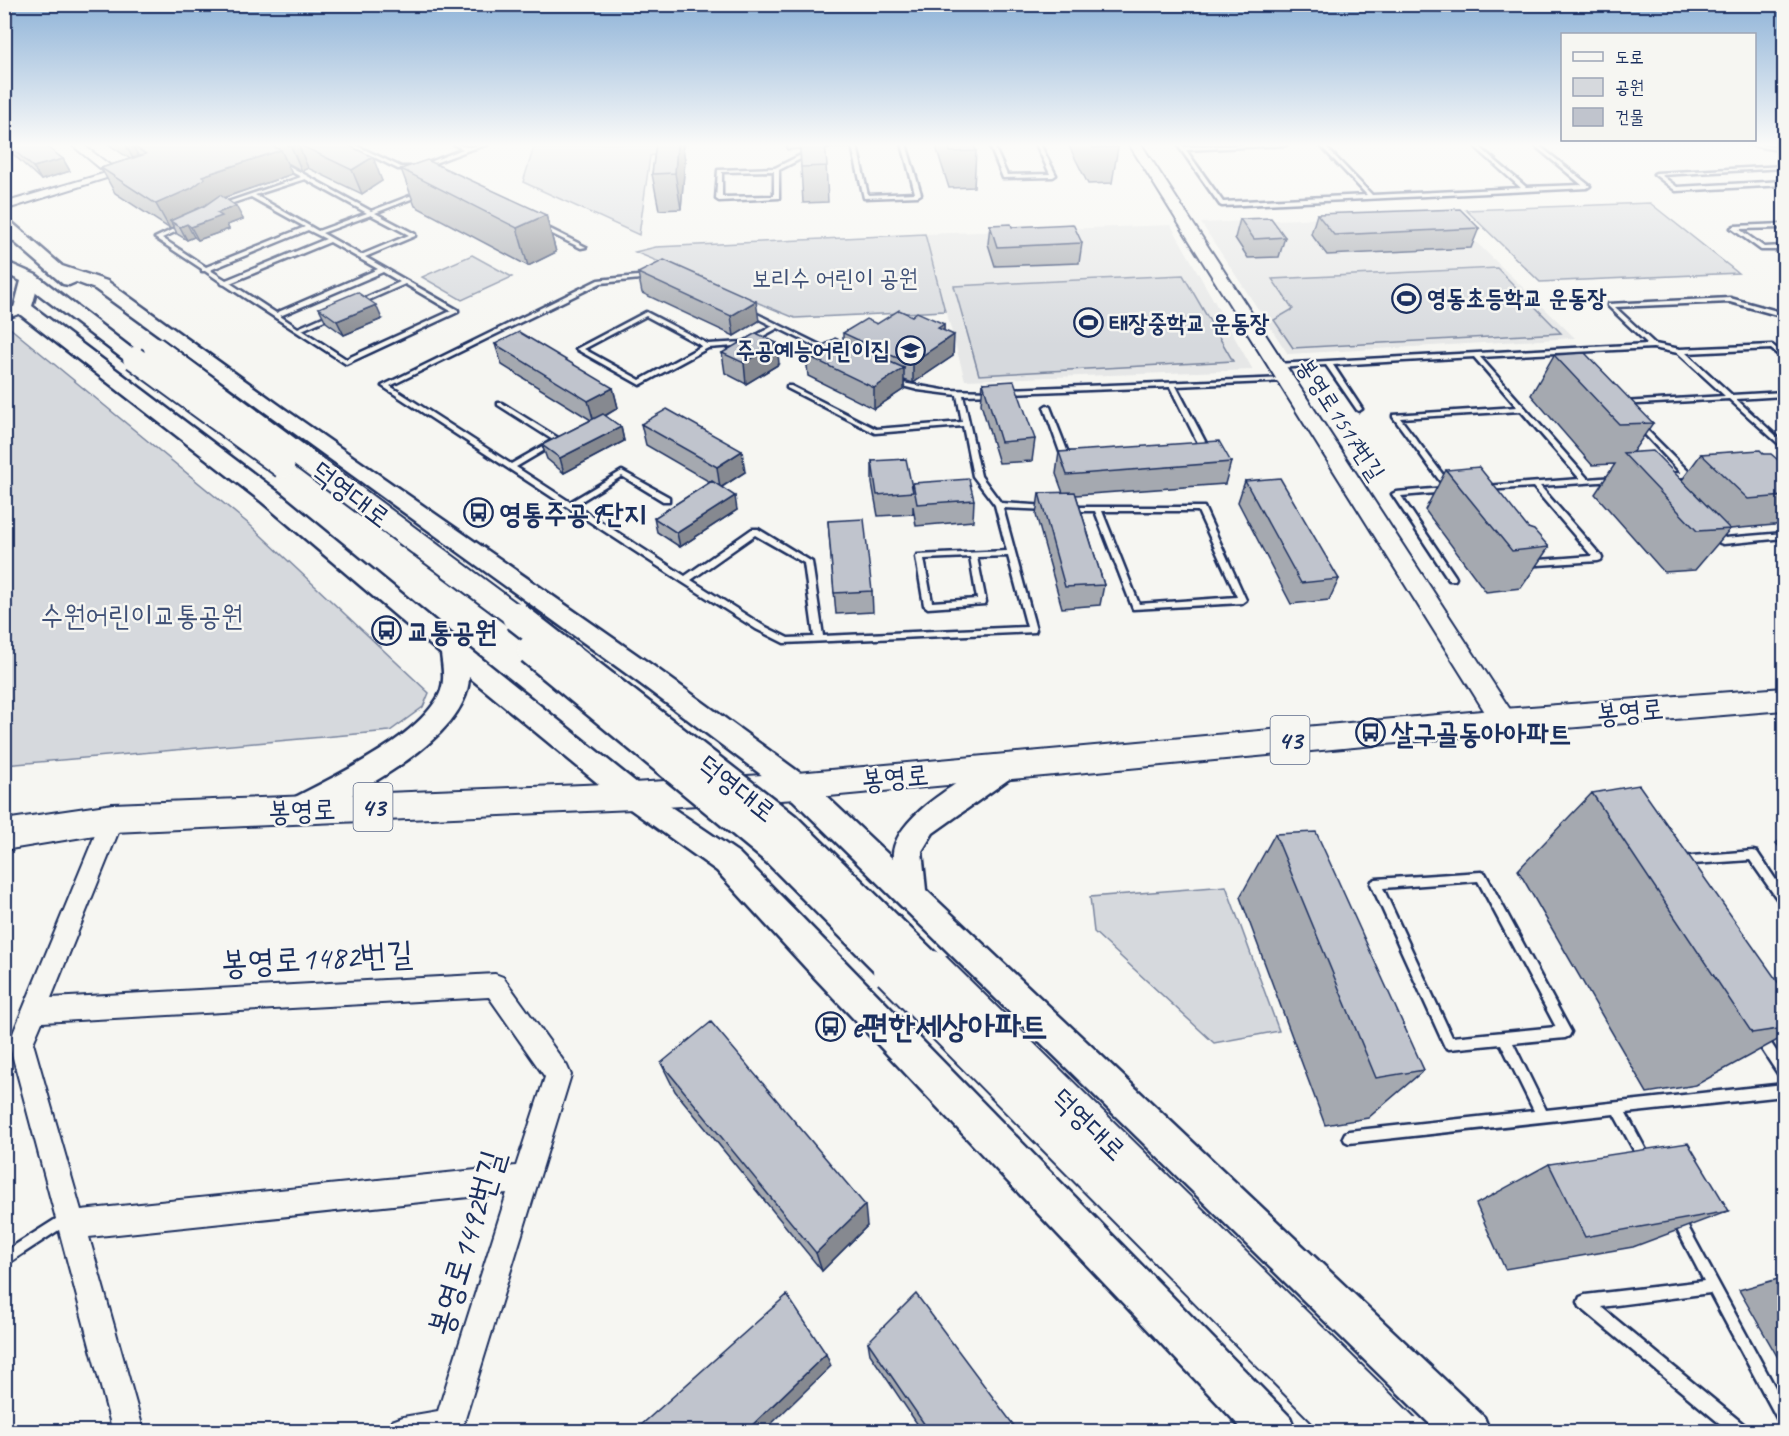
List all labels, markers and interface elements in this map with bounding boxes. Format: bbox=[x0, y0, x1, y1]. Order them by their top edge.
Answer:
legend bbox=[1561, 33, 1756, 141]
text: 도로 bbox=[1615, 46, 1644, 68]
text: 공원 bbox=[1615, 76, 1644, 98]
text: 건물 bbox=[1615, 106, 1644, 128]
park label: 보리수 어린이 공원 bbox=[752, 263, 918, 293]
sports icon: 영동초등학교 운동장 bbox=[1390, 282, 1422, 314]
place label: 영동초등학교 운동장 bbox=[1427, 283, 1607, 313]
sports icon: 태장중학교 운동장 bbox=[1072, 307, 1104, 339]
place label: 태장중학교 운동장 bbox=[1109, 308, 1270, 338]
school or university icon: 주공예능어린이집 bbox=[895, 334, 927, 366]
place label: 주공예능어린이집 bbox=[736, 335, 890, 365]
street label: 봉영로1517번길 bbox=[1290, 352, 1392, 486]
street label: 덕영대로 bbox=[304, 453, 398, 535]
place label: 영통주공9단지 bbox=[499, 496, 646, 531]
bus stop icon: 영통주공9단지 bbox=[462, 497, 494, 529]
park label: 수원어린이교통공원 bbox=[41, 598, 243, 633]
place label: 교통공원 bbox=[407, 614, 497, 649]
bus stop icon: 교통공원 bbox=[370, 615, 402, 647]
street label: 봉영로 bbox=[1595, 691, 1665, 731]
road number: 43 bbox=[1270, 716, 1310, 764]
place label: 살구골동아아파트 bbox=[1391, 716, 1571, 751]
bus stop icon: 살구골동아아파트 bbox=[1354, 717, 1386, 749]
street label: 덕영대로 bbox=[691, 746, 783, 830]
street label: 봉영로 bbox=[860, 757, 930, 797]
road number: 43 bbox=[354, 783, 392, 831]
street label: 봉영로 bbox=[268, 791, 336, 829]
street label: 봉영로1482번길 bbox=[220, 932, 414, 984]
place label: e편한세상아파트 bbox=[851, 1005, 1048, 1047]
bus stop icon: e편한세상아파트 bbox=[814, 1010, 846, 1042]
street label: 덕영대로 bbox=[1044, 1080, 1134, 1168]
street label: 봉영로1492번길 bbox=[418, 1145, 514, 1341]

